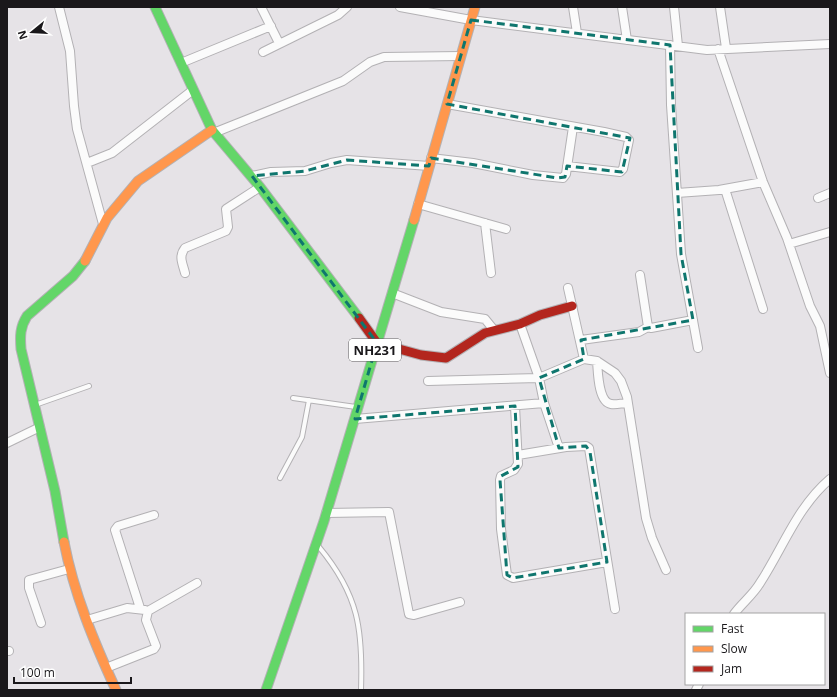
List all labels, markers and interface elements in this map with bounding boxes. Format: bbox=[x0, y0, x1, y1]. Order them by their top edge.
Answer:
north arrow bbox=[12, 12, 52, 52]
text: N bbox=[13, 29, 31, 42]
road number: NH231 bbox=[349, 339, 401, 361]
legend bbox=[685, 613, 825, 685]
text: Fast bbox=[721, 620, 744, 637]
text: Slow bbox=[721, 640, 748, 657]
scale bar bbox=[14, 659, 131, 685]
text: Jam bbox=[720, 660, 742, 677]
text: 100 m bbox=[20, 664, 55, 681]

